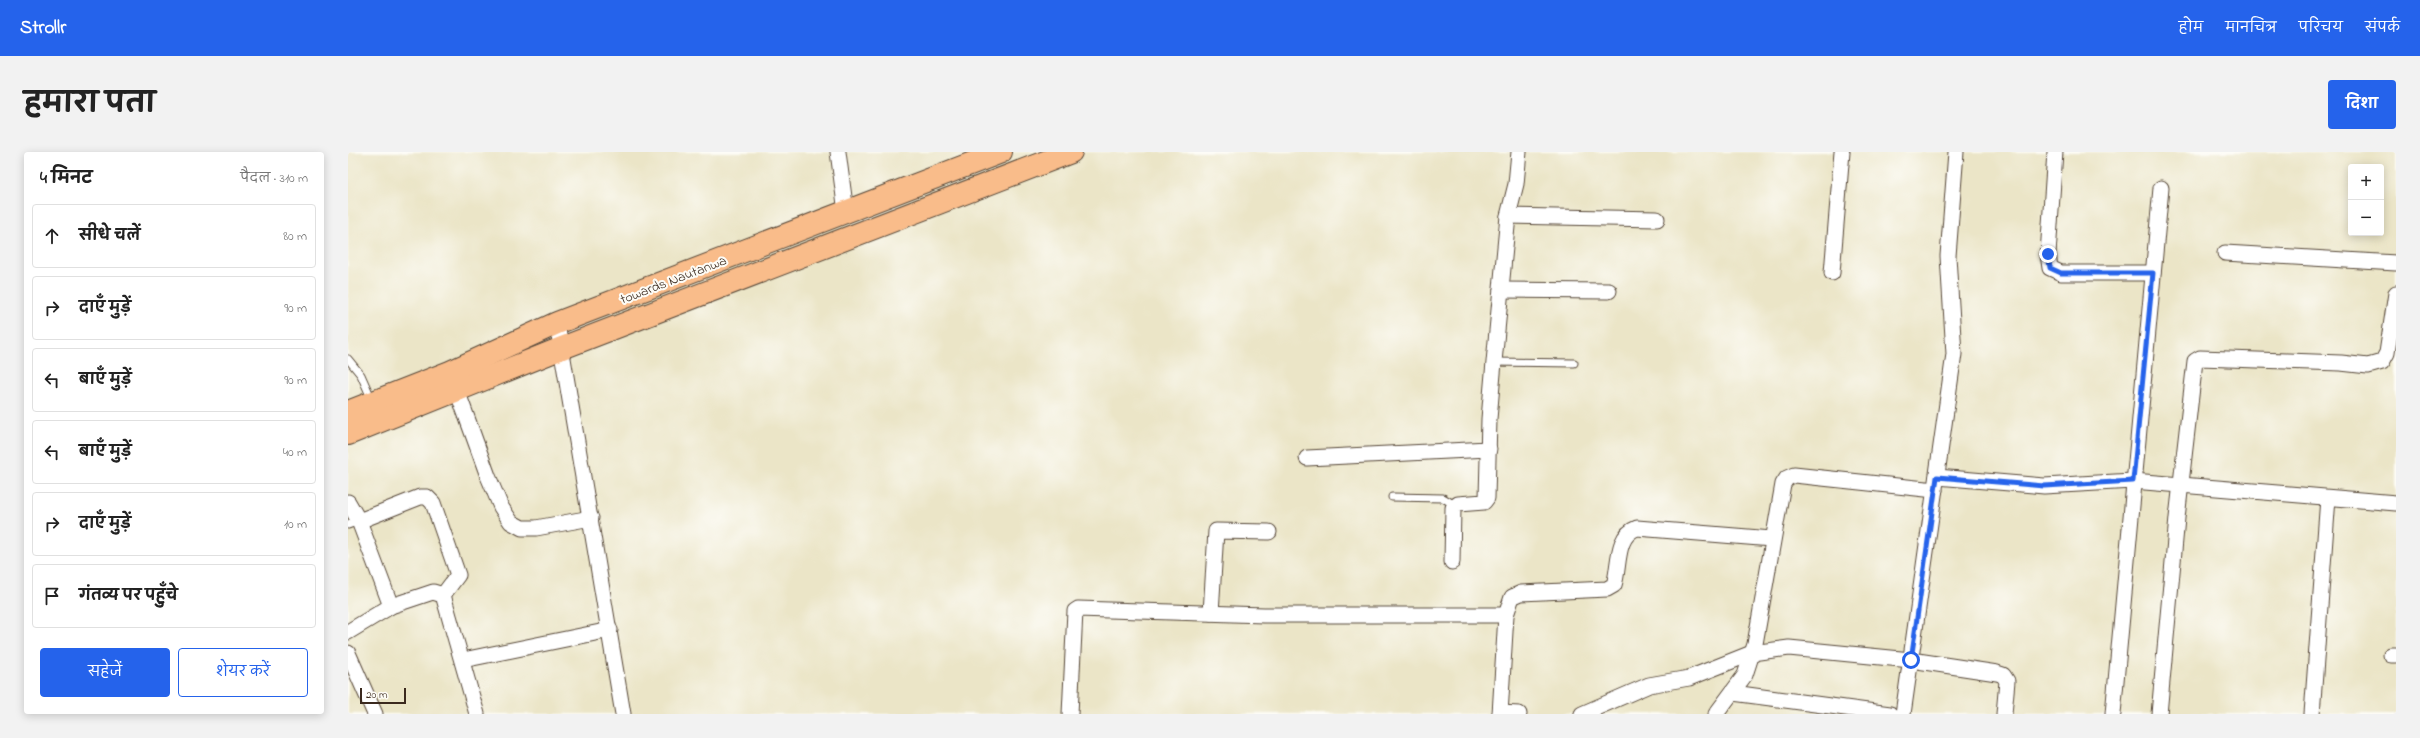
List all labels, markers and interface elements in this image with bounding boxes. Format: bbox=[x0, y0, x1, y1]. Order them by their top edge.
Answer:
text: Strollr bbox=[20, 15, 66, 42]
text: होम bbox=[2179, 18, 2203, 39]
text: मानचित्र bbox=[2225, 18, 2277, 39]
text: परिचय bbox=[2299, 18, 2343, 39]
text: संपर्क bbox=[2365, 18, 2400, 39]
button: दिशा bbox=[2328, 80, 2396, 129]
text: हमारा पता bbox=[24, 85, 155, 126]
map controls bbox=[2348, 164, 2384, 236]
button: + bbox=[2348, 164, 2384, 200]
text: 4 मिनट bbox=[40, 166, 93, 191]
text: पैदल · 310 m bbox=[240, 169, 308, 188]
button: − bbox=[2348, 200, 2384, 236]
icon: ahead bbox=[41, 225, 63, 247]
text: सीधे चलें bbox=[79, 225, 140, 247]
text: 80 m bbox=[283, 227, 307, 246]
route end bbox=[2039, 245, 2057, 263]
street label: towards Nautanwa bbox=[617, 250, 730, 310]
icon: right bbox=[41, 297, 63, 319]
text: दाएँ मुड़ें bbox=[79, 297, 131, 319]
text: 90 m bbox=[284, 299, 307, 318]
icon: left bbox=[41, 369, 63, 391]
text: बाएँ मुड़ें bbox=[79, 369, 132, 391]
text: 90 m bbox=[284, 371, 307, 390]
icon: left bbox=[41, 441, 63, 463]
text: बाएँ मुड़ें bbox=[79, 441, 132, 463]
text: 40 m bbox=[283, 443, 307, 462]
icon: right bbox=[41, 513, 63, 535]
text: दाएँ मुड़ें bbox=[79, 513, 131, 535]
text: 10 m bbox=[284, 515, 307, 534]
icon: arrive bbox=[41, 585, 63, 607]
text: गंतव्य पर पहुँचे bbox=[79, 585, 178, 607]
button: सहेजें bbox=[40, 648, 170, 697]
button: शेयर करें bbox=[178, 648, 308, 697]
route start bbox=[1902, 651, 1920, 669]
scale bar bbox=[360, 686, 406, 705]
text: 20 m bbox=[366, 687, 388, 703]

